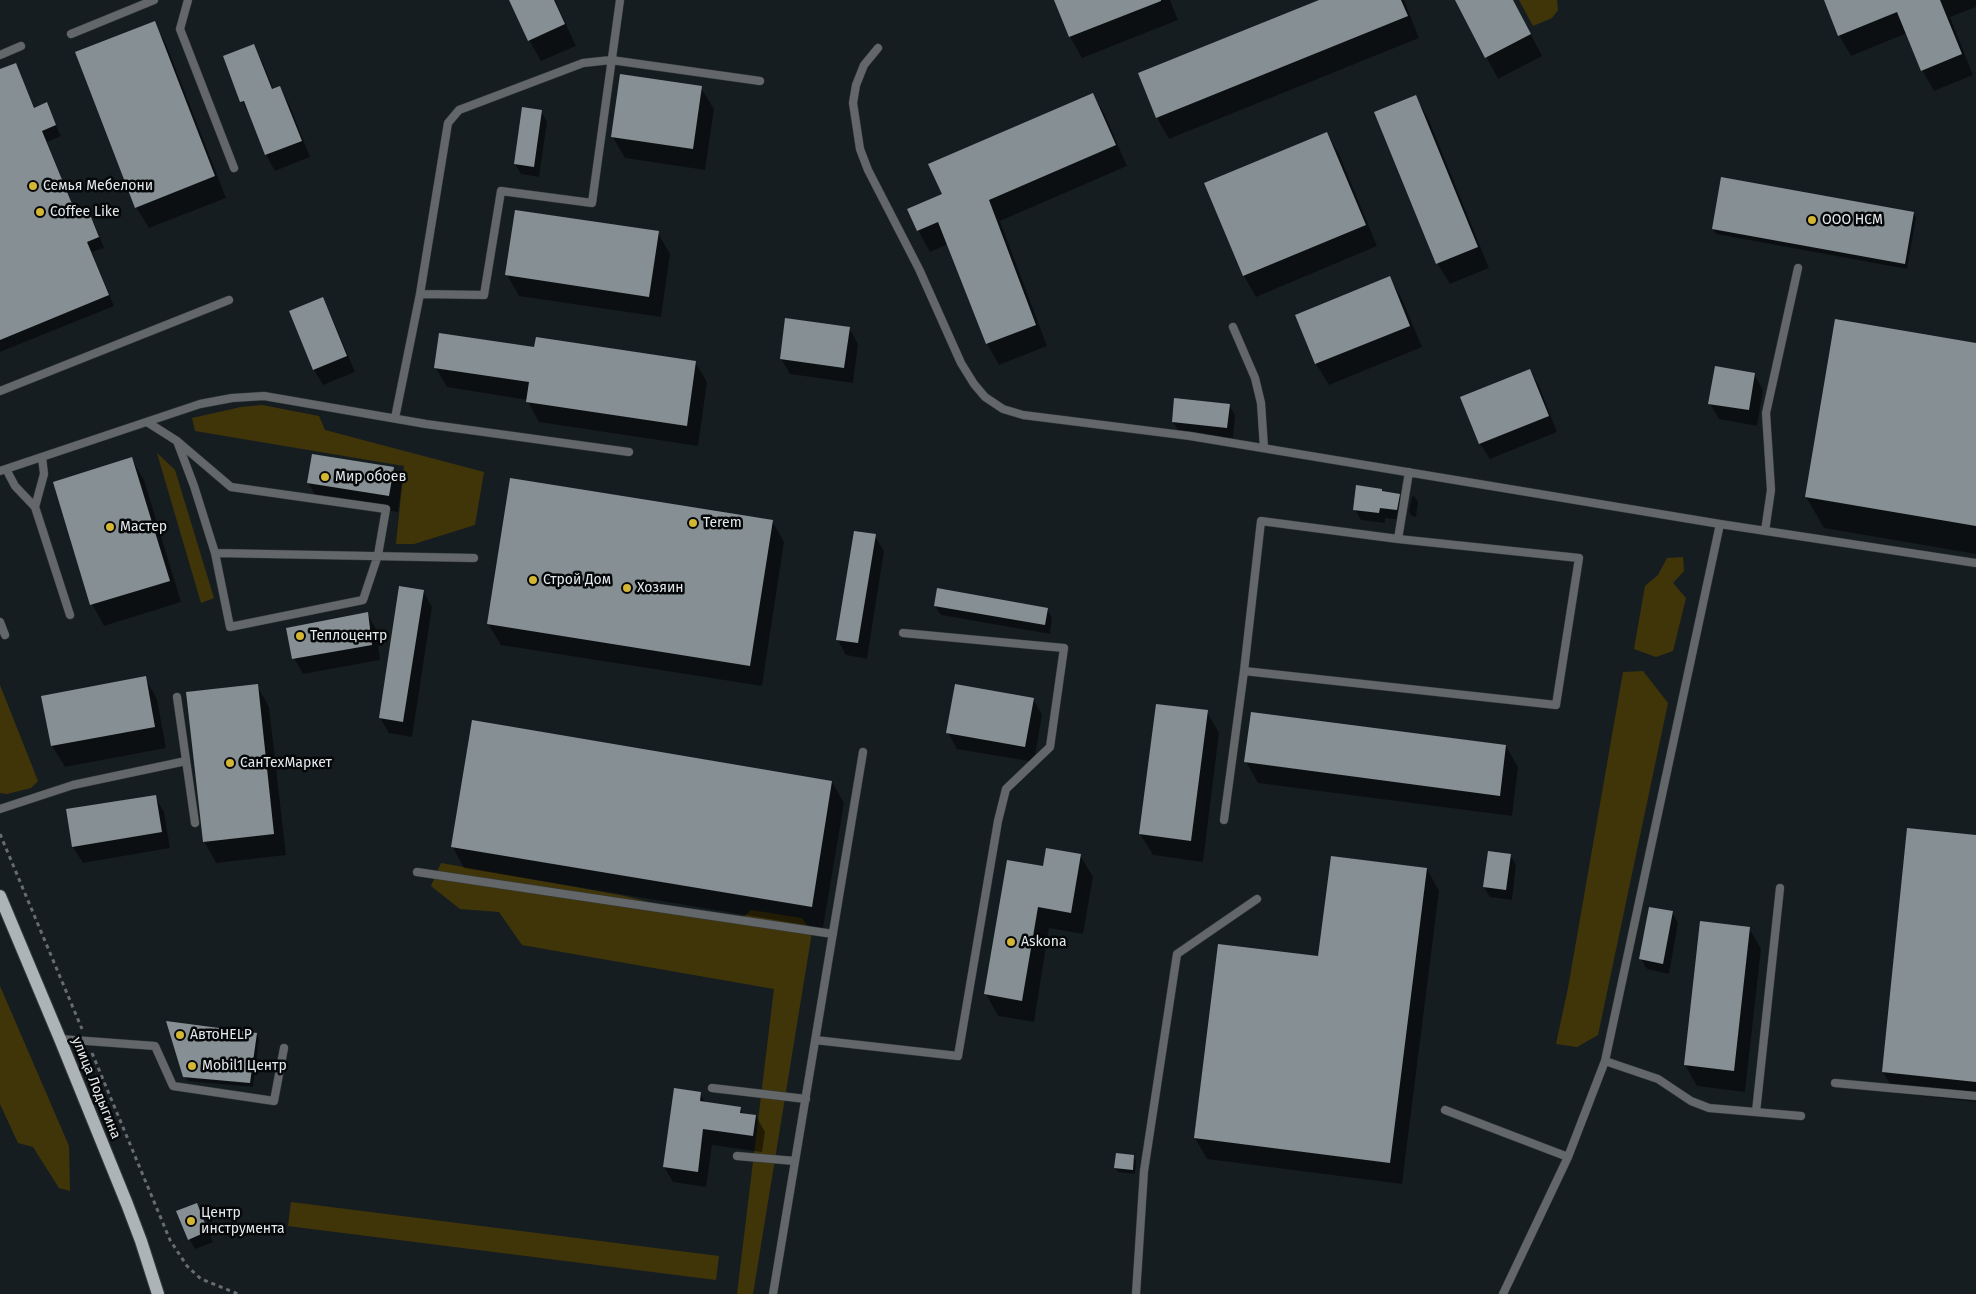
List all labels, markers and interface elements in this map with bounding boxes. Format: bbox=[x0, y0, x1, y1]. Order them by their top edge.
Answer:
place label: Семья Мебелони bbox=[43, 178, 153, 194]
marker: Семья Мебелони bbox=[27, 180, 39, 192]
place label: Coffee Like bbox=[50, 204, 120, 220]
marker: Coffee Like bbox=[34, 206, 46, 218]
place label: ООО НСМ bbox=[1822, 212, 1883, 228]
marker: ООО НСМ bbox=[1806, 214, 1818, 226]
place label: Мир обоев bbox=[335, 469, 406, 485]
marker: Мир обоев bbox=[319, 471, 331, 483]
place label: Terem bbox=[703, 515, 742, 531]
marker: Terem bbox=[687, 517, 699, 529]
place label: Мастер bbox=[120, 519, 167, 535]
marker: Мастер bbox=[104, 521, 116, 533]
place label: Строй Дом bbox=[543, 572, 611, 588]
marker: Строй Дом bbox=[527, 574, 539, 586]
place label: Хозяин bbox=[637, 580, 684, 596]
marker: Хозяин bbox=[621, 582, 633, 594]
place label: Теплоцентр bbox=[310, 628, 387, 644]
marker: Теплоцентр bbox=[294, 630, 306, 642]
place label: СанТехМаркет bbox=[240, 755, 332, 771]
marker: СанТехМаркет bbox=[224, 757, 236, 769]
place label: Askona bbox=[1021, 934, 1067, 950]
marker: Askona bbox=[1005, 936, 1017, 948]
place label: АвтоHELP bbox=[190, 1027, 252, 1043]
marker: АвтоHELP bbox=[174, 1029, 186, 1041]
street label: улица Лодыгина bbox=[68, 1035, 124, 1141]
place label: Mobil1 Центр bbox=[202, 1058, 287, 1074]
marker: Mobil1 Центр bbox=[186, 1060, 198, 1072]
place label: Центр инструмента bbox=[201, 1205, 284, 1238]
marker: Центр инструмента bbox=[185, 1215, 197, 1227]

